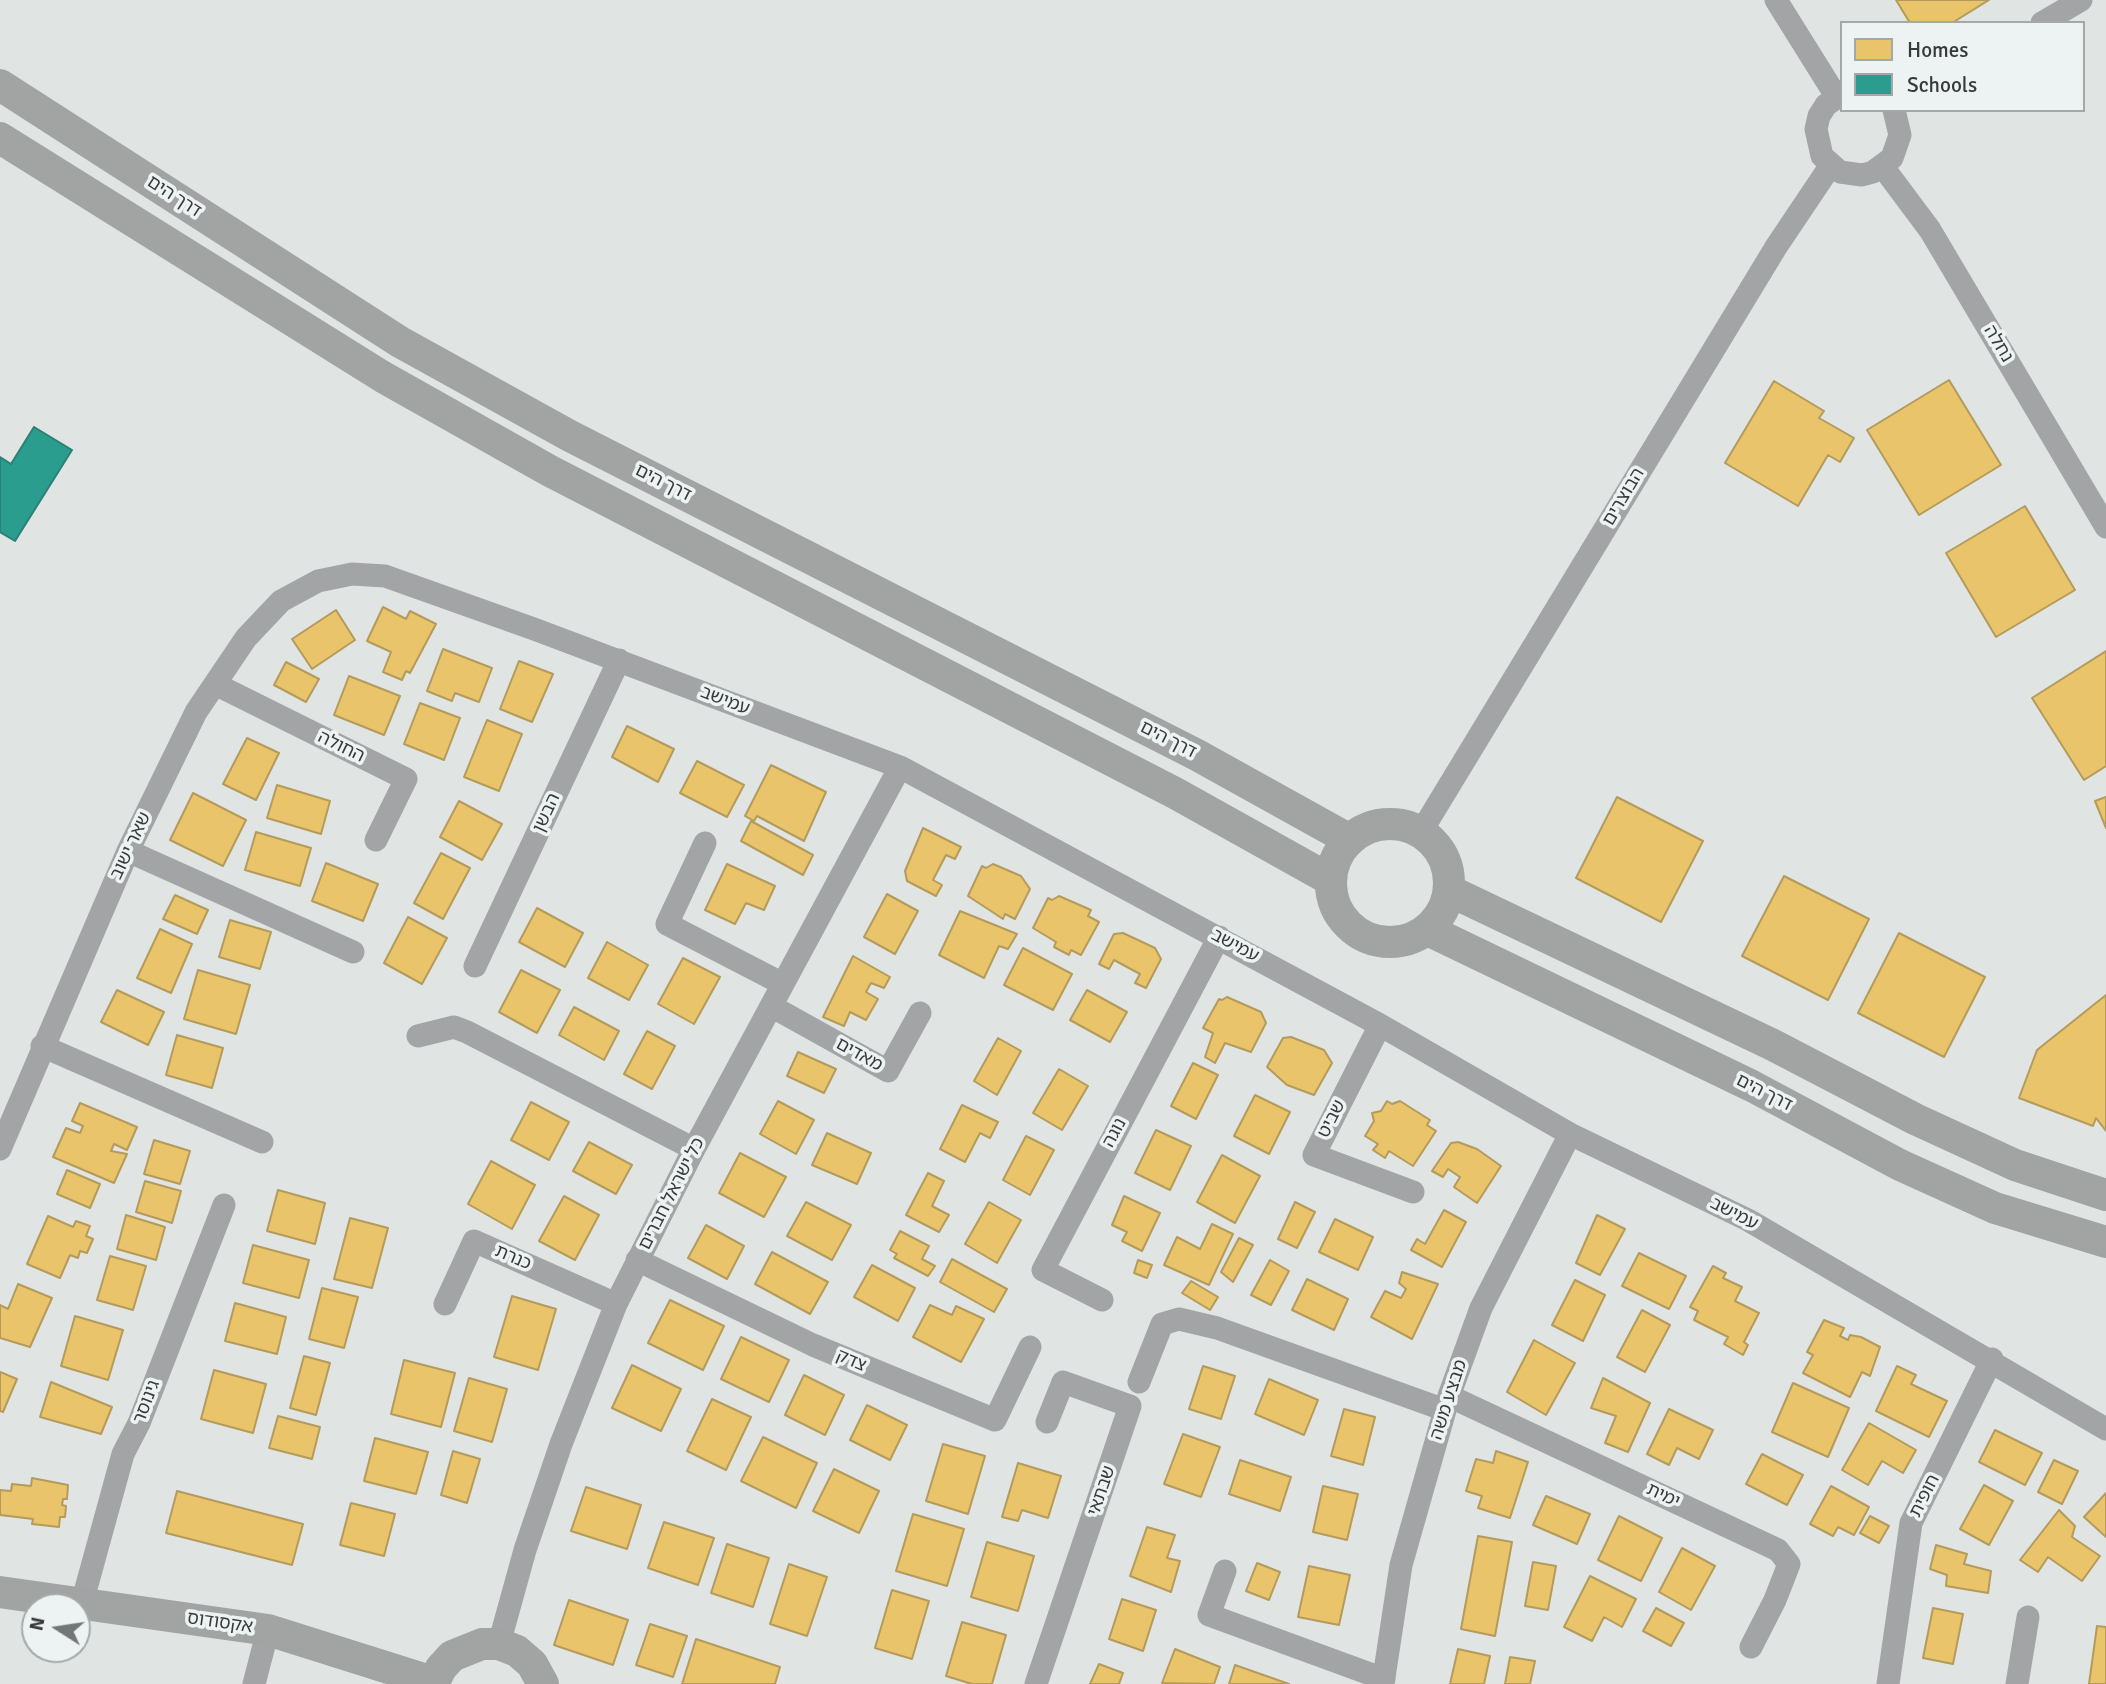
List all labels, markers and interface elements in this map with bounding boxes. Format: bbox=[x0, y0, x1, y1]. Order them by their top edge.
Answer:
legend bbox=[1840, 21, 2085, 112]
text: Homes bbox=[1907, 37, 1969, 63]
text: Schools bbox=[1907, 72, 1977, 98]
street label: דרך הים bbox=[143, 171, 205, 223]
street label: נחלה bbox=[1979, 322, 2017, 366]
street label: דרך הים bbox=[631, 460, 695, 506]
street label: הבוצרים bbox=[1598, 464, 1650, 530]
street label: עמישב bbox=[697, 682, 753, 720]
street label: דרך הים bbox=[1136, 717, 1200, 763]
street label: החולה bbox=[314, 726, 368, 768]
street label: הבשן bbox=[529, 790, 565, 836]
street label: שאר ישוב bbox=[106, 809, 156, 883]
street label: עמישב bbox=[1207, 925, 1263, 967]
street label: מאדים bbox=[832, 1033, 886, 1077]
street label: דרך הים bbox=[1732, 1070, 1796, 1116]
street label: שביט bbox=[1313, 1096, 1351, 1142]
street label: נוגה bbox=[1098, 1115, 1132, 1151]
street label: כל ישראל חברים bbox=[634, 1134, 710, 1254]
street label: עמישב bbox=[1706, 1193, 1762, 1235]
street label: כנרת bbox=[492, 1241, 534, 1275]
street label: צדק bbox=[833, 1345, 869, 1377]
street label: מבצע משה bbox=[1426, 1357, 1472, 1443]
street label: גינוסר bbox=[129, 1377, 165, 1427]
street label: שבתאי bbox=[1083, 1463, 1121, 1519]
street label: חופית bbox=[1905, 1471, 1945, 1521]
street label: ימית bbox=[1643, 1479, 1683, 1513]
north arrow bbox=[21, 1593, 91, 1663]
street label: אקסודוס bbox=[186, 1608, 254, 1638]
text: N bbox=[24, 1615, 51, 1633]

